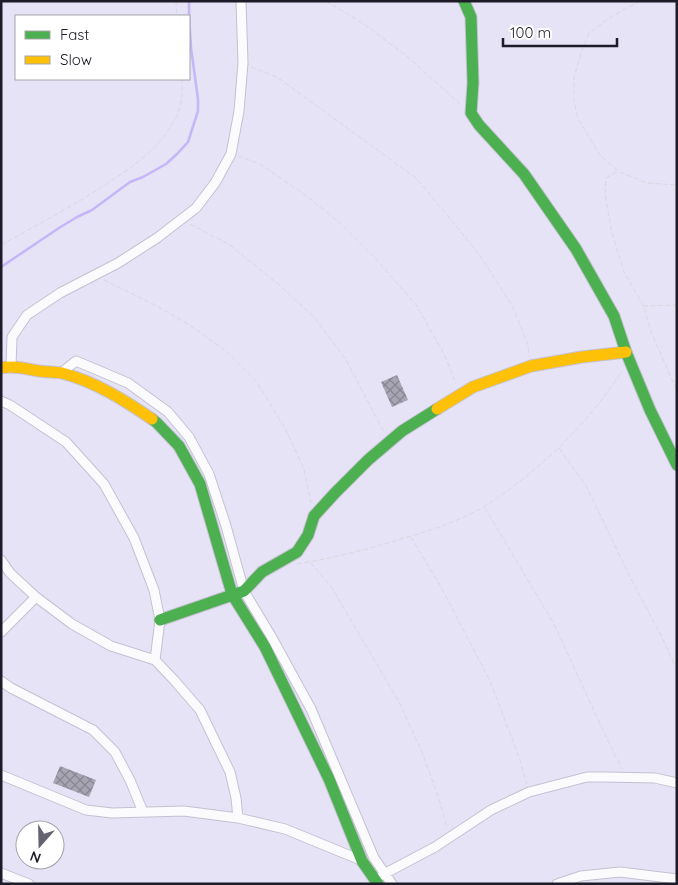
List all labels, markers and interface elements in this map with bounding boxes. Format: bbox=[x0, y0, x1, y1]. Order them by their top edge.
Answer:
legend bbox=[15, 15, 190, 80]
scale bar bbox=[503, 15, 617, 47]
text: 100 m bbox=[510, 23, 551, 42]
text: Fast bbox=[60, 25, 89, 44]
text: Slow bbox=[60, 50, 92, 69]
north arrow bbox=[15, 820, 65, 870]
text: N bbox=[28, 847, 43, 867]

